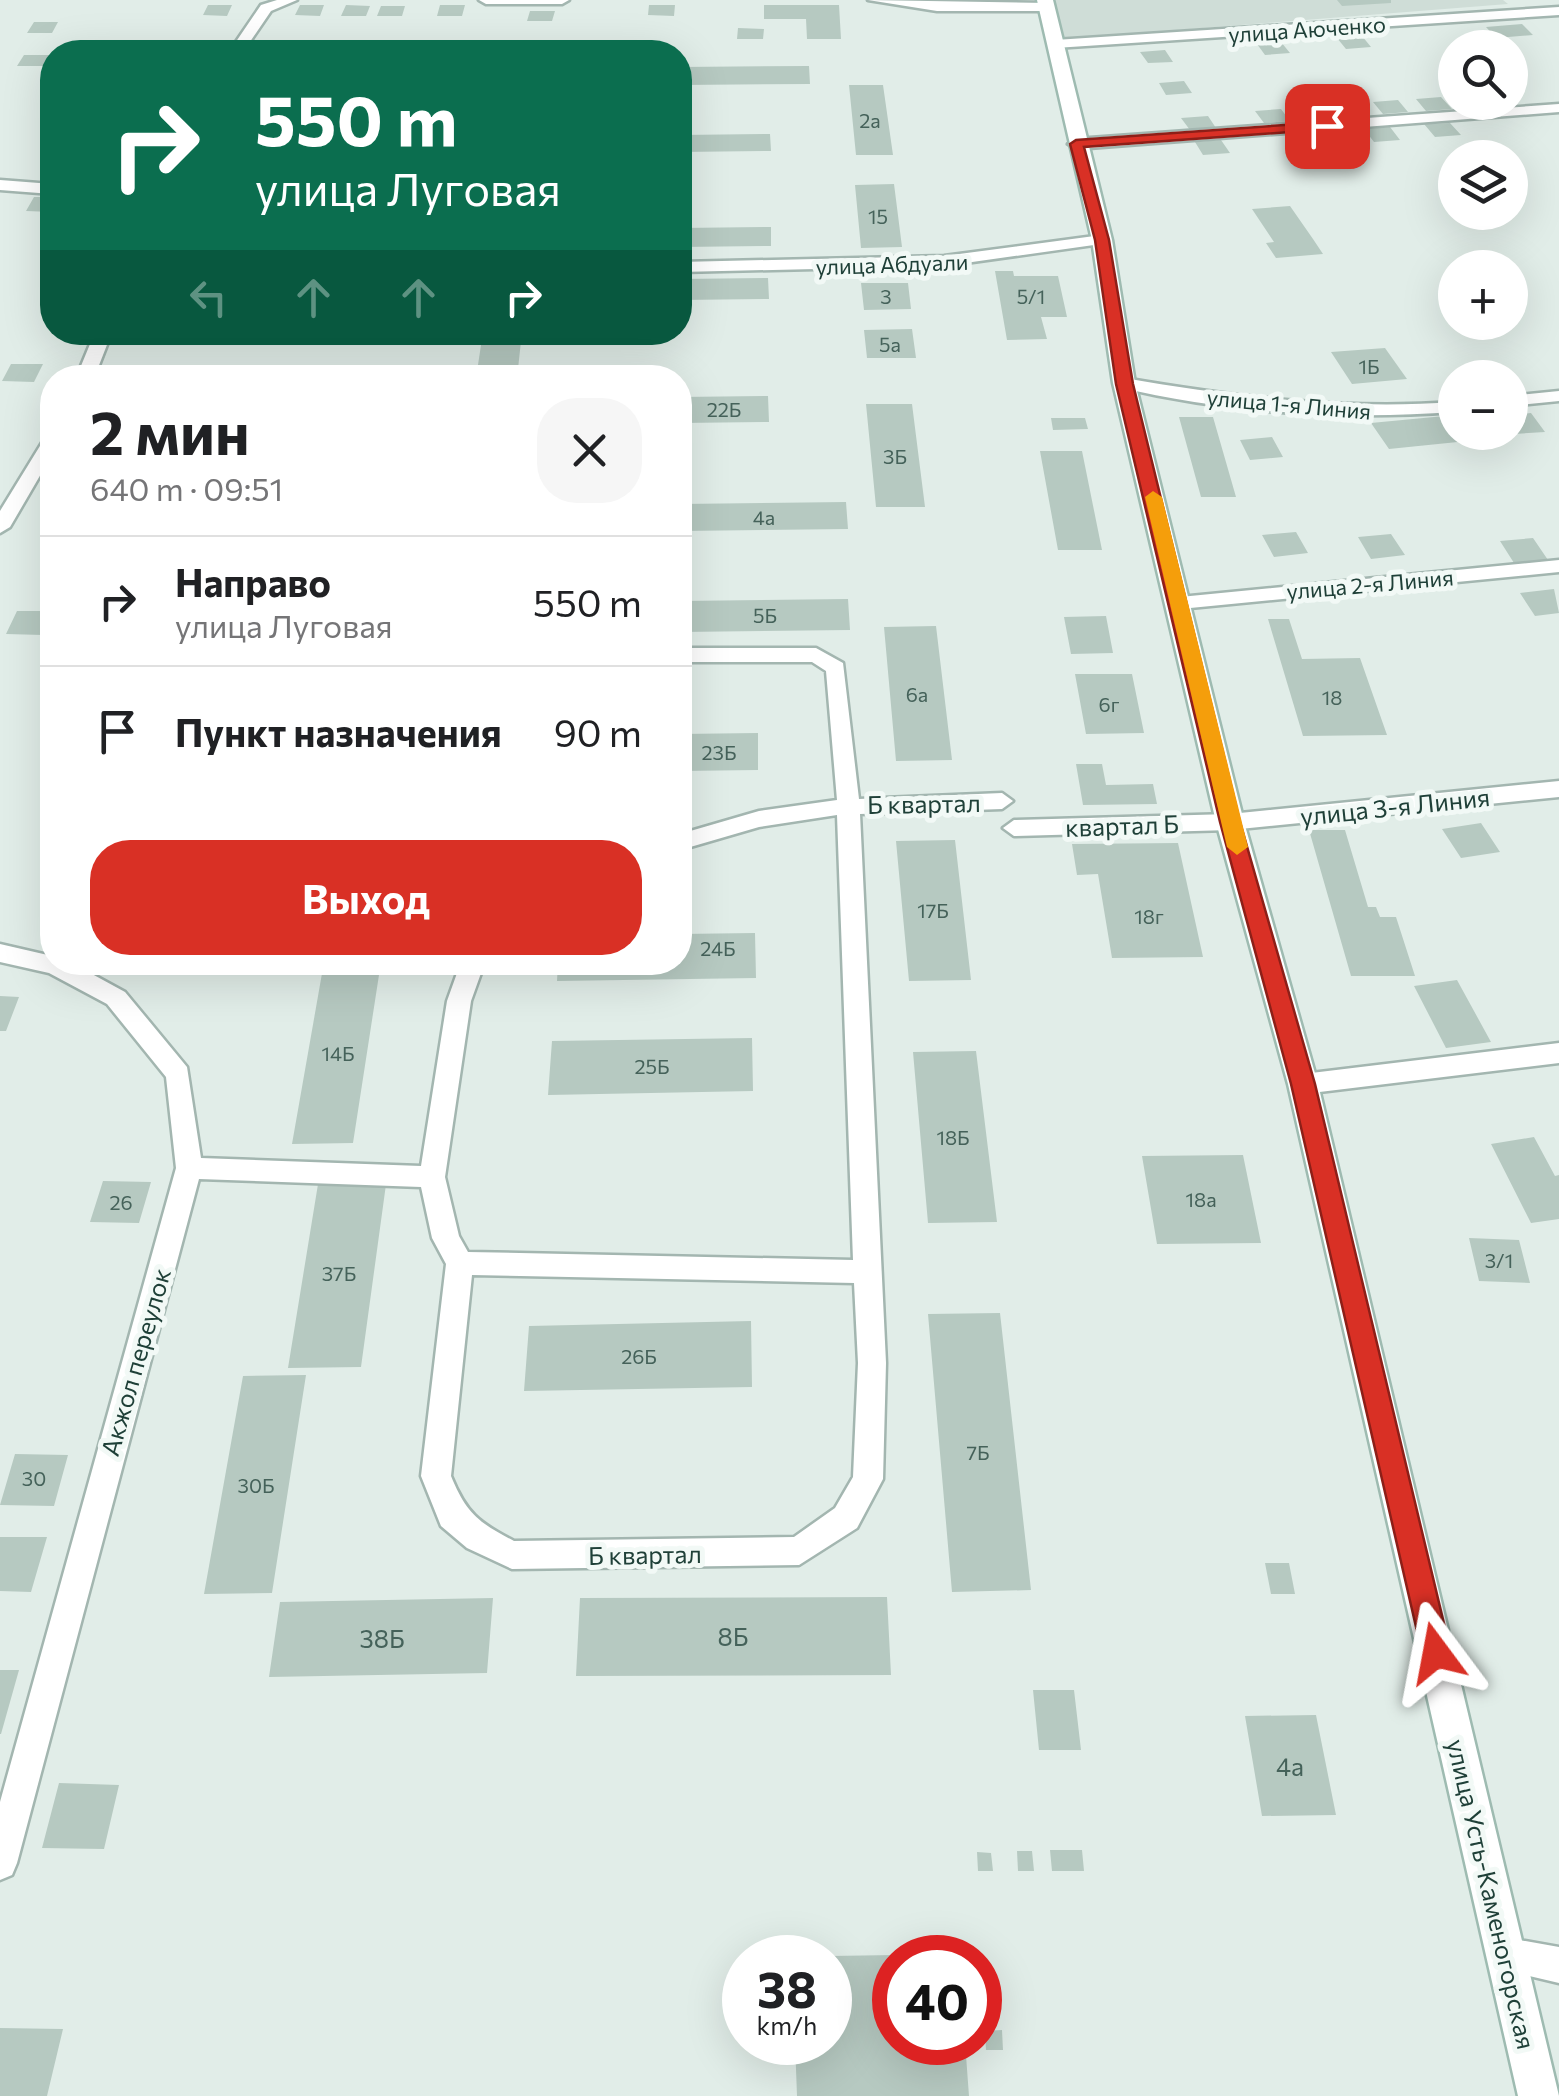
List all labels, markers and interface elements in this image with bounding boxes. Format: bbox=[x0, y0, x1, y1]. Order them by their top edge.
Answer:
street label: улица Аюченко bbox=[1227, 10, 1387, 48]
map controls bbox=[1438, 30, 1528, 450]
button: search bbox=[1438, 30, 1528, 120]
text: 550 m bbox=[255, 75, 458, 160]
icon: right bbox=[90, 80, 220, 210]
pin bbox=[1285, 84, 1370, 169]
icon: arrive bbox=[1300, 99, 1355, 154]
house number: 2а bbox=[859, 108, 881, 132]
button: layers bbox=[1438, 140, 1528, 230]
text: улица Луговая bbox=[255, 160, 561, 215]
house number: 15 bbox=[868, 204, 888, 228]
street label: улица Абдуали bbox=[815, 248, 969, 280]
button: + bbox=[1438, 250, 1528, 340]
icon: left bbox=[181, 270, 236, 325]
icon: ahead bbox=[286, 270, 341, 325]
icon: ahead bbox=[391, 270, 446, 325]
icon: right bbox=[496, 270, 551, 325]
house number: 3 bbox=[880, 284, 892, 308]
house number: 5/1 bbox=[1017, 284, 1045, 308]
house number: 5а bbox=[879, 332, 901, 356]
house number: 1Б bbox=[1358, 354, 1380, 378]
button: − bbox=[1438, 360, 1528, 450]
street label: улица 1-я Линия bbox=[1206, 383, 1372, 425]
text: 2 мин bbox=[90, 394, 250, 467]
house number: 22Б bbox=[707, 397, 741, 421]
button: close bbox=[537, 398, 642, 503]
house number: 3Б bbox=[883, 444, 907, 468]
text: 640 m · 09:51 bbox=[90, 468, 283, 508]
house number: 4а bbox=[753, 505, 775, 529]
text: Направо bbox=[175, 558, 331, 605]
street label: улица 2-я Линия bbox=[1285, 563, 1455, 605]
icon: right bbox=[90, 574, 145, 629]
text: 550 m bbox=[533, 578, 642, 625]
house number: 5Б bbox=[753, 603, 777, 627]
text: улица Луговая bbox=[175, 605, 393, 645]
house number: 6а bbox=[906, 682, 928, 706]
house number: 18 bbox=[1322, 685, 1342, 709]
house number: 6г bbox=[1099, 692, 1120, 716]
icon: arrive bbox=[90, 704, 145, 759]
text: Пункт назначения bbox=[175, 708, 502, 755]
text: 90 m bbox=[554, 708, 642, 755]
house number: 23Б bbox=[701, 740, 737, 764]
street label: улица 3-я Линия bbox=[1299, 781, 1491, 831]
street label: Б квартал bbox=[867, 787, 981, 819]
street label: квартал Б bbox=[1065, 808, 1179, 842]
button: Выход bbox=[90, 840, 642, 955]
house number: 17Б bbox=[917, 898, 949, 922]
house number: 18г bbox=[1134, 904, 1164, 928]
house number: 24Б bbox=[700, 936, 736, 960]
house number: 14Б bbox=[321, 1041, 355, 1065]
house number: 25Б bbox=[634, 1054, 670, 1078]
house number: 18Б bbox=[936, 1125, 970, 1149]
house number: 18а bbox=[1185, 1187, 1217, 1211]
house number: 26 bbox=[109, 1190, 133, 1214]
house number: 3/1 bbox=[1485, 1248, 1513, 1272]
house number: 37Б bbox=[322, 1261, 356, 1285]
street label: Акжол переулок bbox=[94, 1265, 176, 1459]
house number: 26Б bbox=[621, 1344, 657, 1368]
house number: 7Б bbox=[966, 1440, 990, 1464]
house number: 30 bbox=[22, 1466, 46, 1490]
house number: 30Б bbox=[238, 1473, 275, 1497]
street label: Б квартал bbox=[588, 1538, 702, 1570]
position arrow bbox=[1384, 1601, 1488, 1705]
house number: 8Б bbox=[718, 1621, 748, 1651]
house number: 38Б bbox=[359, 1623, 405, 1653]
street label: улица Усть-Каменогорская bbox=[1442, 1736, 1542, 2052]
house number: 4а bbox=[1276, 1751, 1304, 1781]
speed limit sign: 40 bbox=[872, 1935, 1002, 2065]
text: 38 bbox=[757, 1957, 817, 2018]
text: km/h bbox=[757, 2010, 817, 2040]

